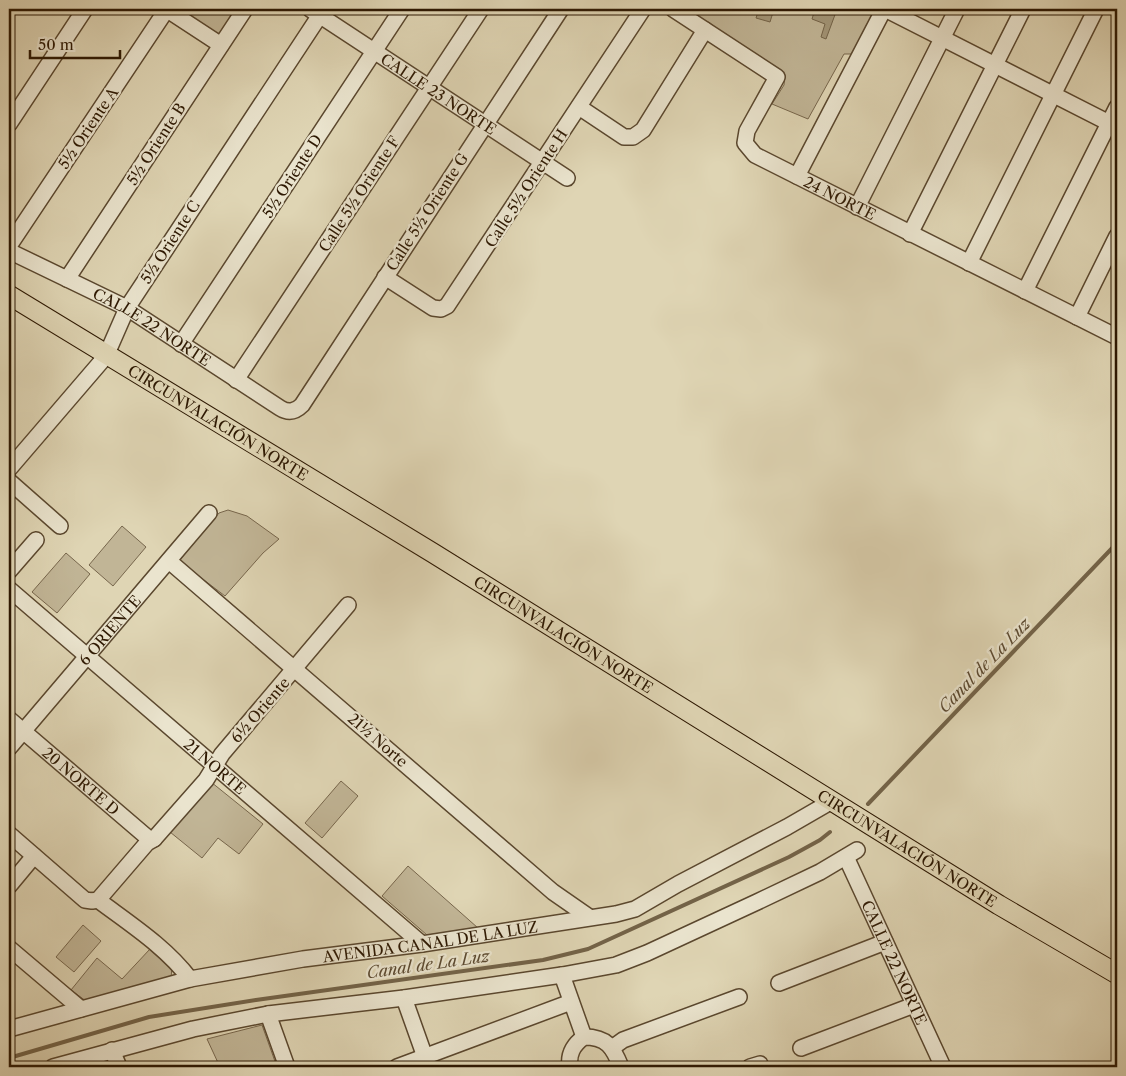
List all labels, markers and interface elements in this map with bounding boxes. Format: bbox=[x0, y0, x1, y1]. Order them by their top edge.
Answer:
scale bar bbox=[30, 28, 120, 60]
text: 50 m bbox=[38, 35, 74, 54]
street label: CALLE 23 NORTE bbox=[377, 49, 500, 138]
street label: 5½ Oriente A bbox=[54, 83, 123, 172]
street label: 5½ Oriente B bbox=[122, 99, 190, 189]
street label: Calle 5½ Oriente H bbox=[481, 125, 571, 251]
street label: 5½ Oriente D bbox=[258, 131, 326, 221]
street label: Calle 5½ Oriente F bbox=[314, 132, 404, 255]
street label: Calle 5½ Oriente G bbox=[382, 150, 472, 274]
street label: 24 NORTE bbox=[801, 172, 879, 224]
street label: 5½ Oriente C bbox=[136, 197, 204, 287]
street label: CALLE 22 NORTE bbox=[90, 284, 215, 370]
street label: CIRCUNVALACIÓN NORTE bbox=[125, 360, 312, 484]
street label: CIRCUNVALACIÓN NORTE bbox=[470, 571, 657, 697]
street label: 6 ORIENTE bbox=[74, 591, 145, 669]
water label: Canal de La Luz bbox=[934, 612, 1035, 716]
street label: 6½ Oriente bbox=[226, 673, 294, 747]
street label: 21½ Norte bbox=[344, 709, 412, 771]
street label: 21 NORTE bbox=[180, 734, 250, 798]
street label: 20 NORTE D bbox=[39, 743, 123, 819]
street label: CIRCUNVALACIÓN NORTE bbox=[814, 785, 1001, 911]
street label: CALLE 22 NORTE bbox=[858, 897, 932, 1027]
street label: AVENIDA CANAL DE LA LUZ bbox=[321, 917, 539, 966]
water label: Canal de La Luz bbox=[365, 945, 492, 983]

